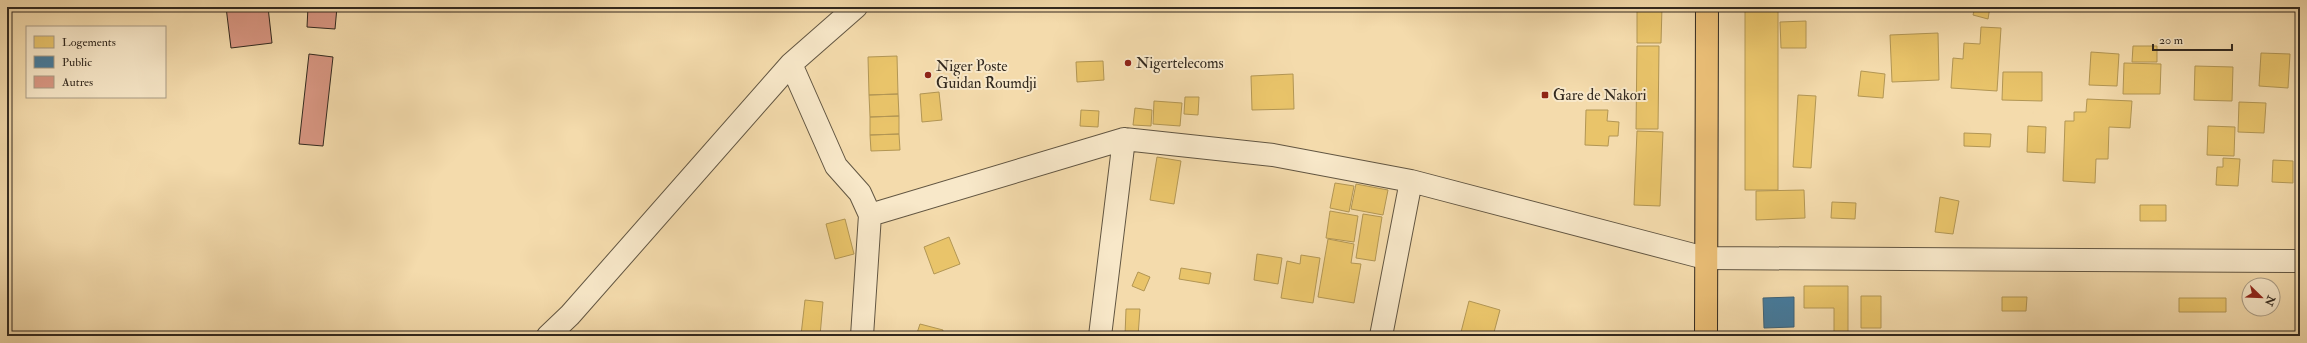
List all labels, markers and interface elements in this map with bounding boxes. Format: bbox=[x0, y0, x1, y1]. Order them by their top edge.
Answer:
legend bbox=[26, 26, 166, 98]
scale bar bbox=[2153, 26, 2232, 52]
text: 20 m bbox=[2159, 33, 2184, 48]
text: Logements bbox=[62, 35, 116, 50]
place label: Nigertelecoms bbox=[1136, 54, 1224, 73]
text: Public bbox=[62, 55, 92, 70]
place label: Niger Poste Guidan Roumdji bbox=[936, 57, 1037, 93]
marker: Nigertelecoms bbox=[1123, 58, 1133, 68]
marker: Niger Poste Guidan Roumdji bbox=[923, 70, 933, 80]
text: Autres bbox=[61, 75, 93, 90]
place label: Gare de Nakori bbox=[1553, 86, 1647, 105]
marker: Gare de Nakori bbox=[1540, 90, 1550, 100]
north arrow bbox=[2241, 277, 2281, 317]
text: N bbox=[2261, 293, 2278, 309]

